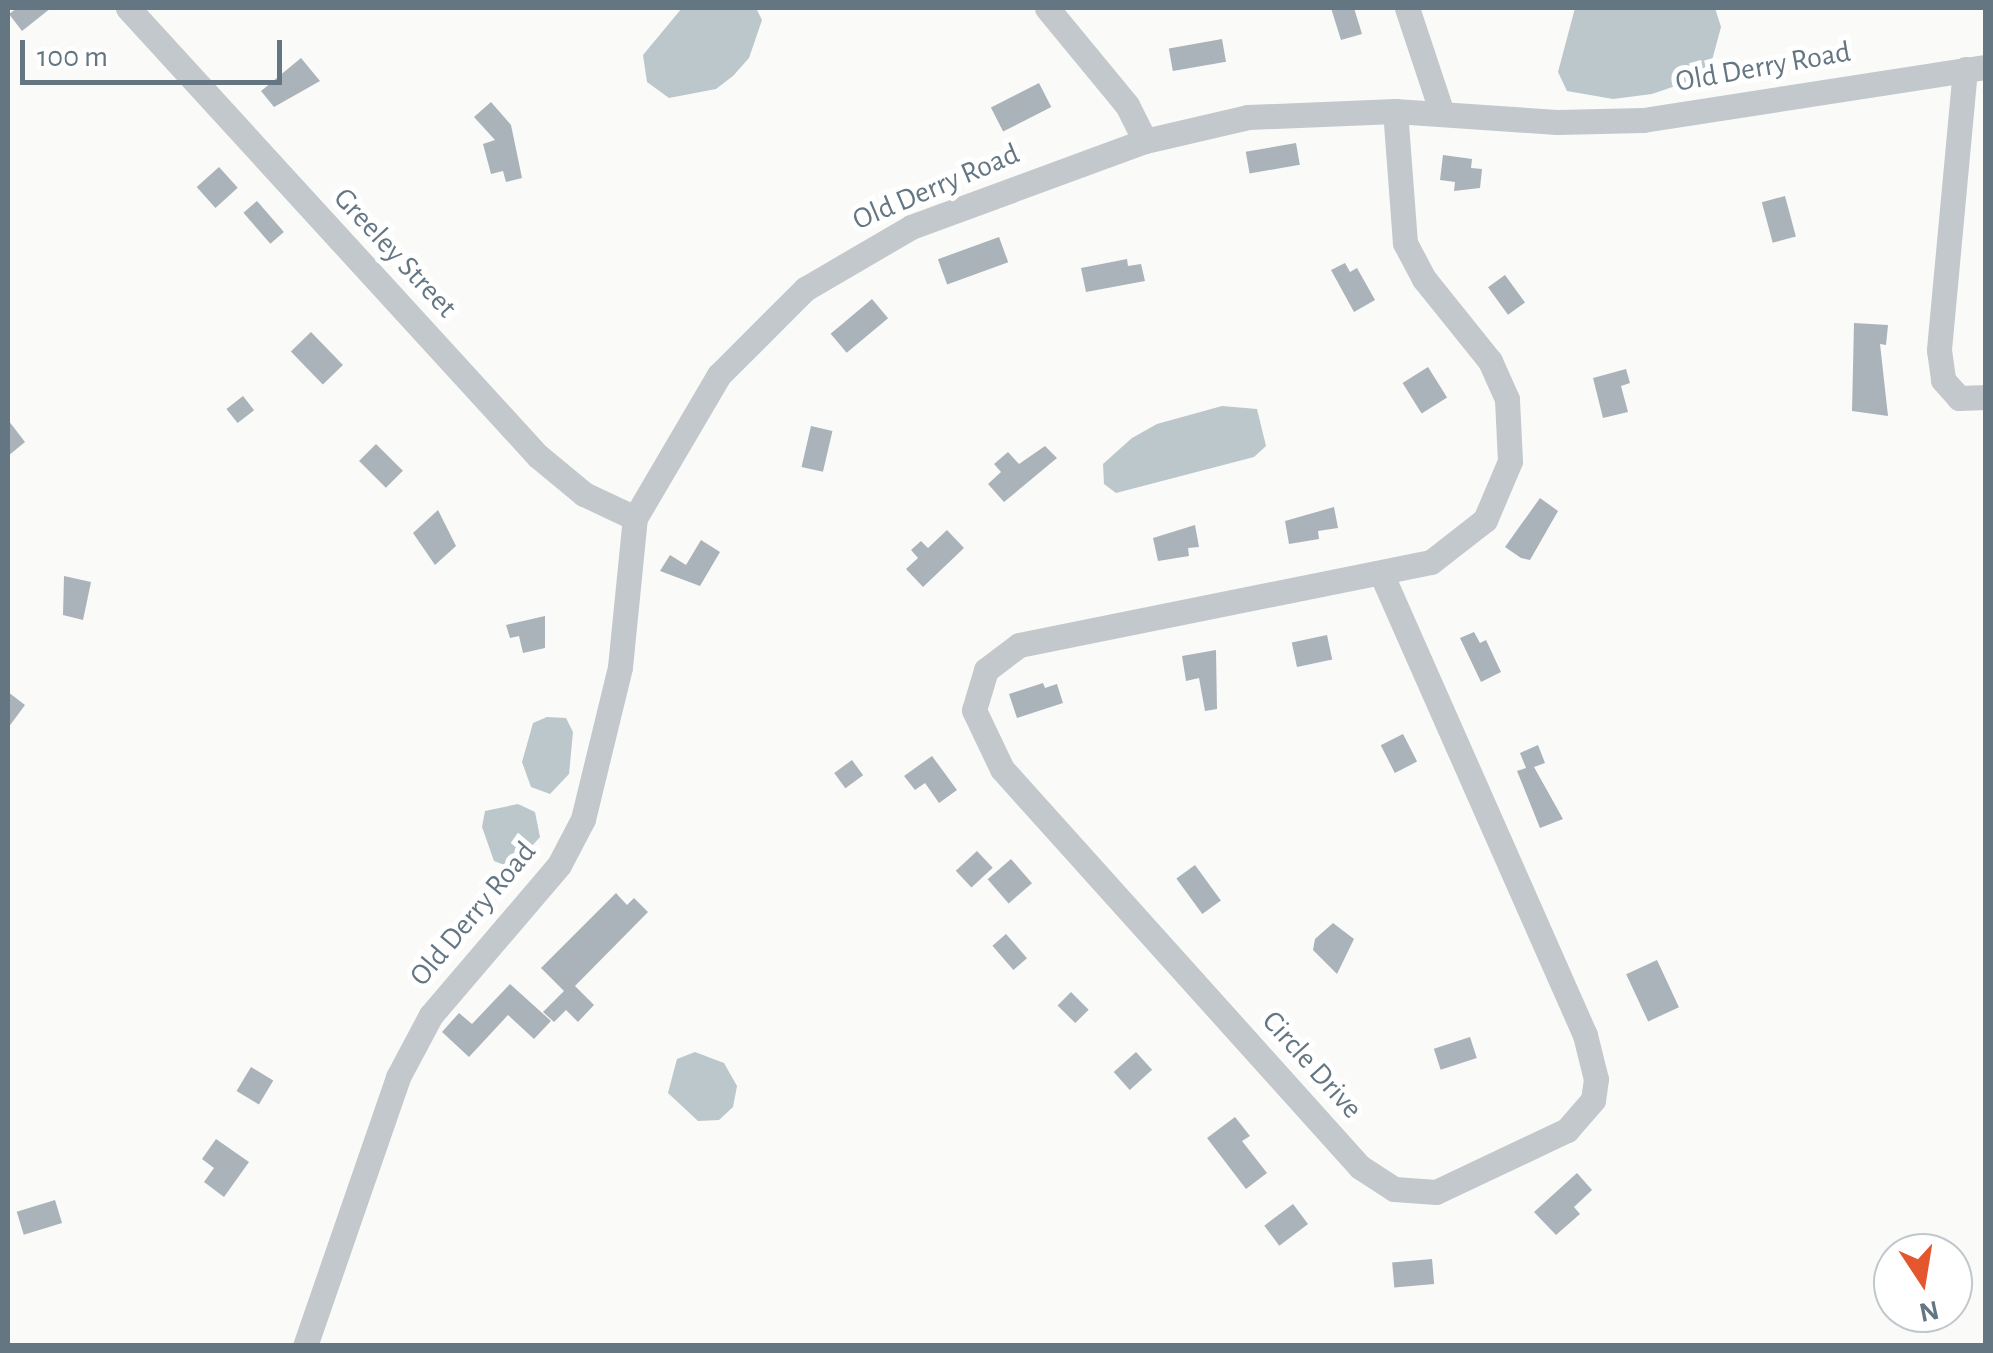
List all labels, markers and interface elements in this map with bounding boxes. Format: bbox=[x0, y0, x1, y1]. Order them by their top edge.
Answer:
scale bar bbox=[25, 20, 288, 82]
street label: Old Derry Road bbox=[1673, 34, 1853, 100]
text: 100 m bbox=[37, 42, 108, 72]
street label: Old Derry Road bbox=[847, 136, 1025, 238]
street label: Greeley Street bbox=[326, 181, 464, 325]
street label: Old Derry Road bbox=[402, 835, 544, 993]
street label: Circle Drive bbox=[1254, 1004, 1370, 1126]
north arrow bbox=[1873, 1233, 1973, 1333]
text: N bbox=[1916, 1295, 1941, 1326]

